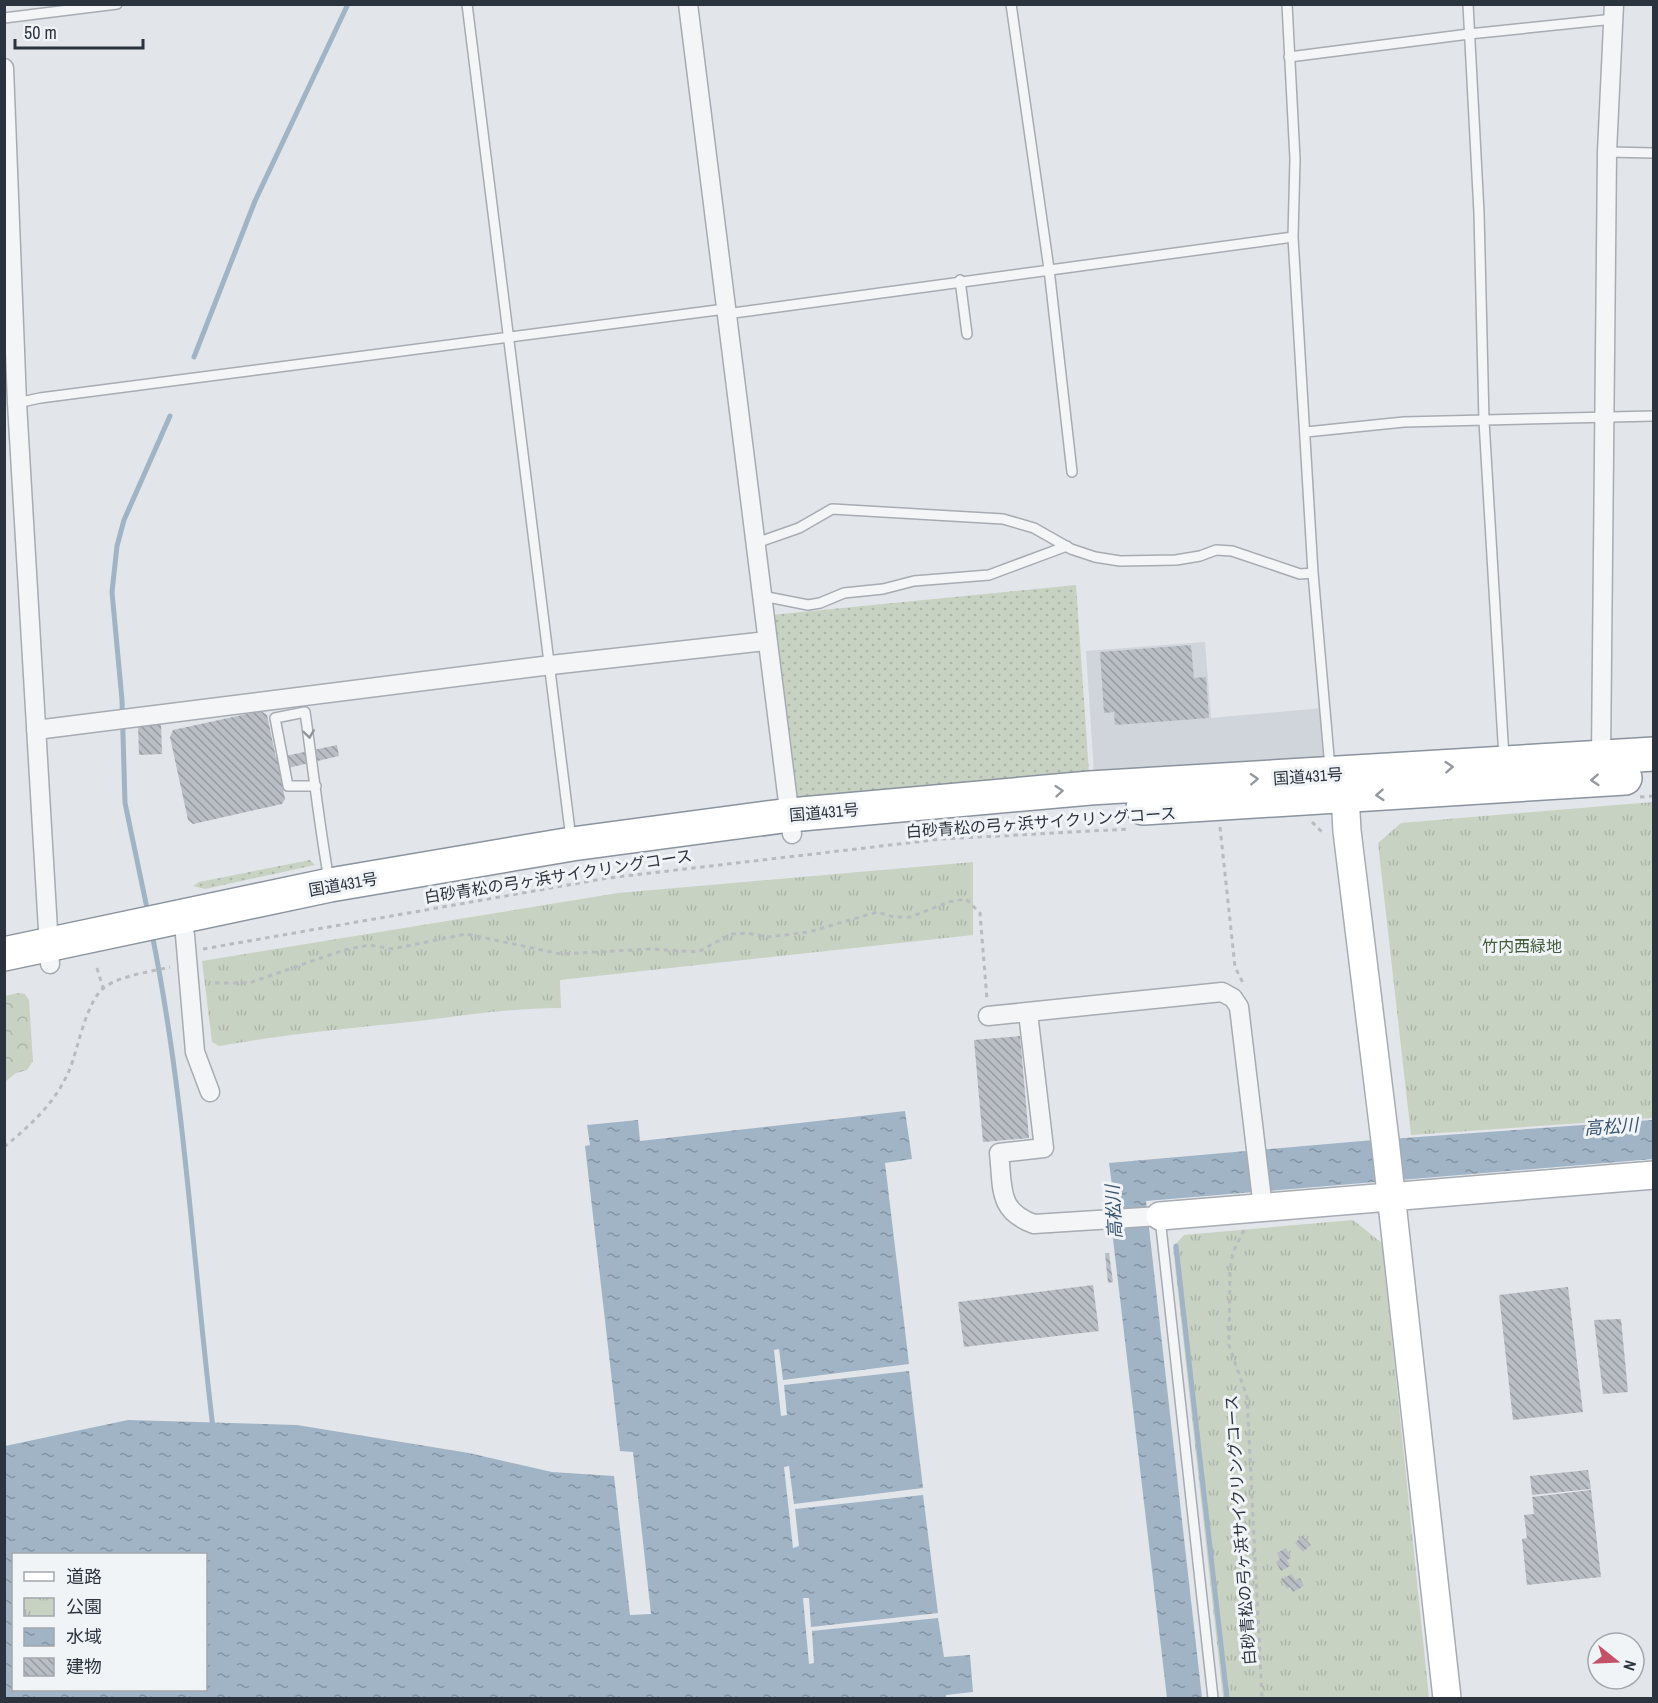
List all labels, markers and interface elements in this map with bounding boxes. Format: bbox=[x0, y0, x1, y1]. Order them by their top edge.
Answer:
scale bar bbox=[15, 12, 142, 50]
text: 50 m bbox=[24, 20, 57, 45]
one-way arrow bbox=[302, 729, 314, 738]
one-way arrow bbox=[1444, 760, 1453, 773]
street label: 国道431号 bbox=[1272, 763, 1344, 789]
one-way arrow bbox=[1250, 773, 1259, 786]
one-way arrow bbox=[1591, 774, 1600, 787]
one-way arrow bbox=[1055, 785, 1064, 798]
one-way arrow bbox=[1375, 788, 1384, 801]
street label: 国道431号 bbox=[788, 798, 860, 826]
street label: 白砂青松の弓ヶ浜サイクリングコース bbox=[905, 802, 1177, 842]
street label: 白砂青松の弓ヶ浜サイクリングコース bbox=[423, 844, 693, 908]
street label: 国道431号 bbox=[307, 867, 379, 901]
park label: 竹内西緑地 bbox=[1482, 935, 1562, 957]
water label: 高松川 bbox=[1583, 1112, 1641, 1141]
water label: 高松川 bbox=[1100, 1182, 1127, 1240]
street label: 白砂青松の弓ヶ浜サイクリングコース bbox=[1220, 1394, 1260, 1666]
legend bbox=[12, 1553, 207, 1691]
text: 道路 bbox=[66, 1564, 102, 1589]
text: 公園 bbox=[66, 1594, 102, 1619]
text: 水域 bbox=[66, 1624, 102, 1649]
north arrow bbox=[1586, 1631, 1646, 1691]
text: 建物 bbox=[66, 1654, 102, 1679]
text: N bbox=[1618, 1658, 1642, 1674]

